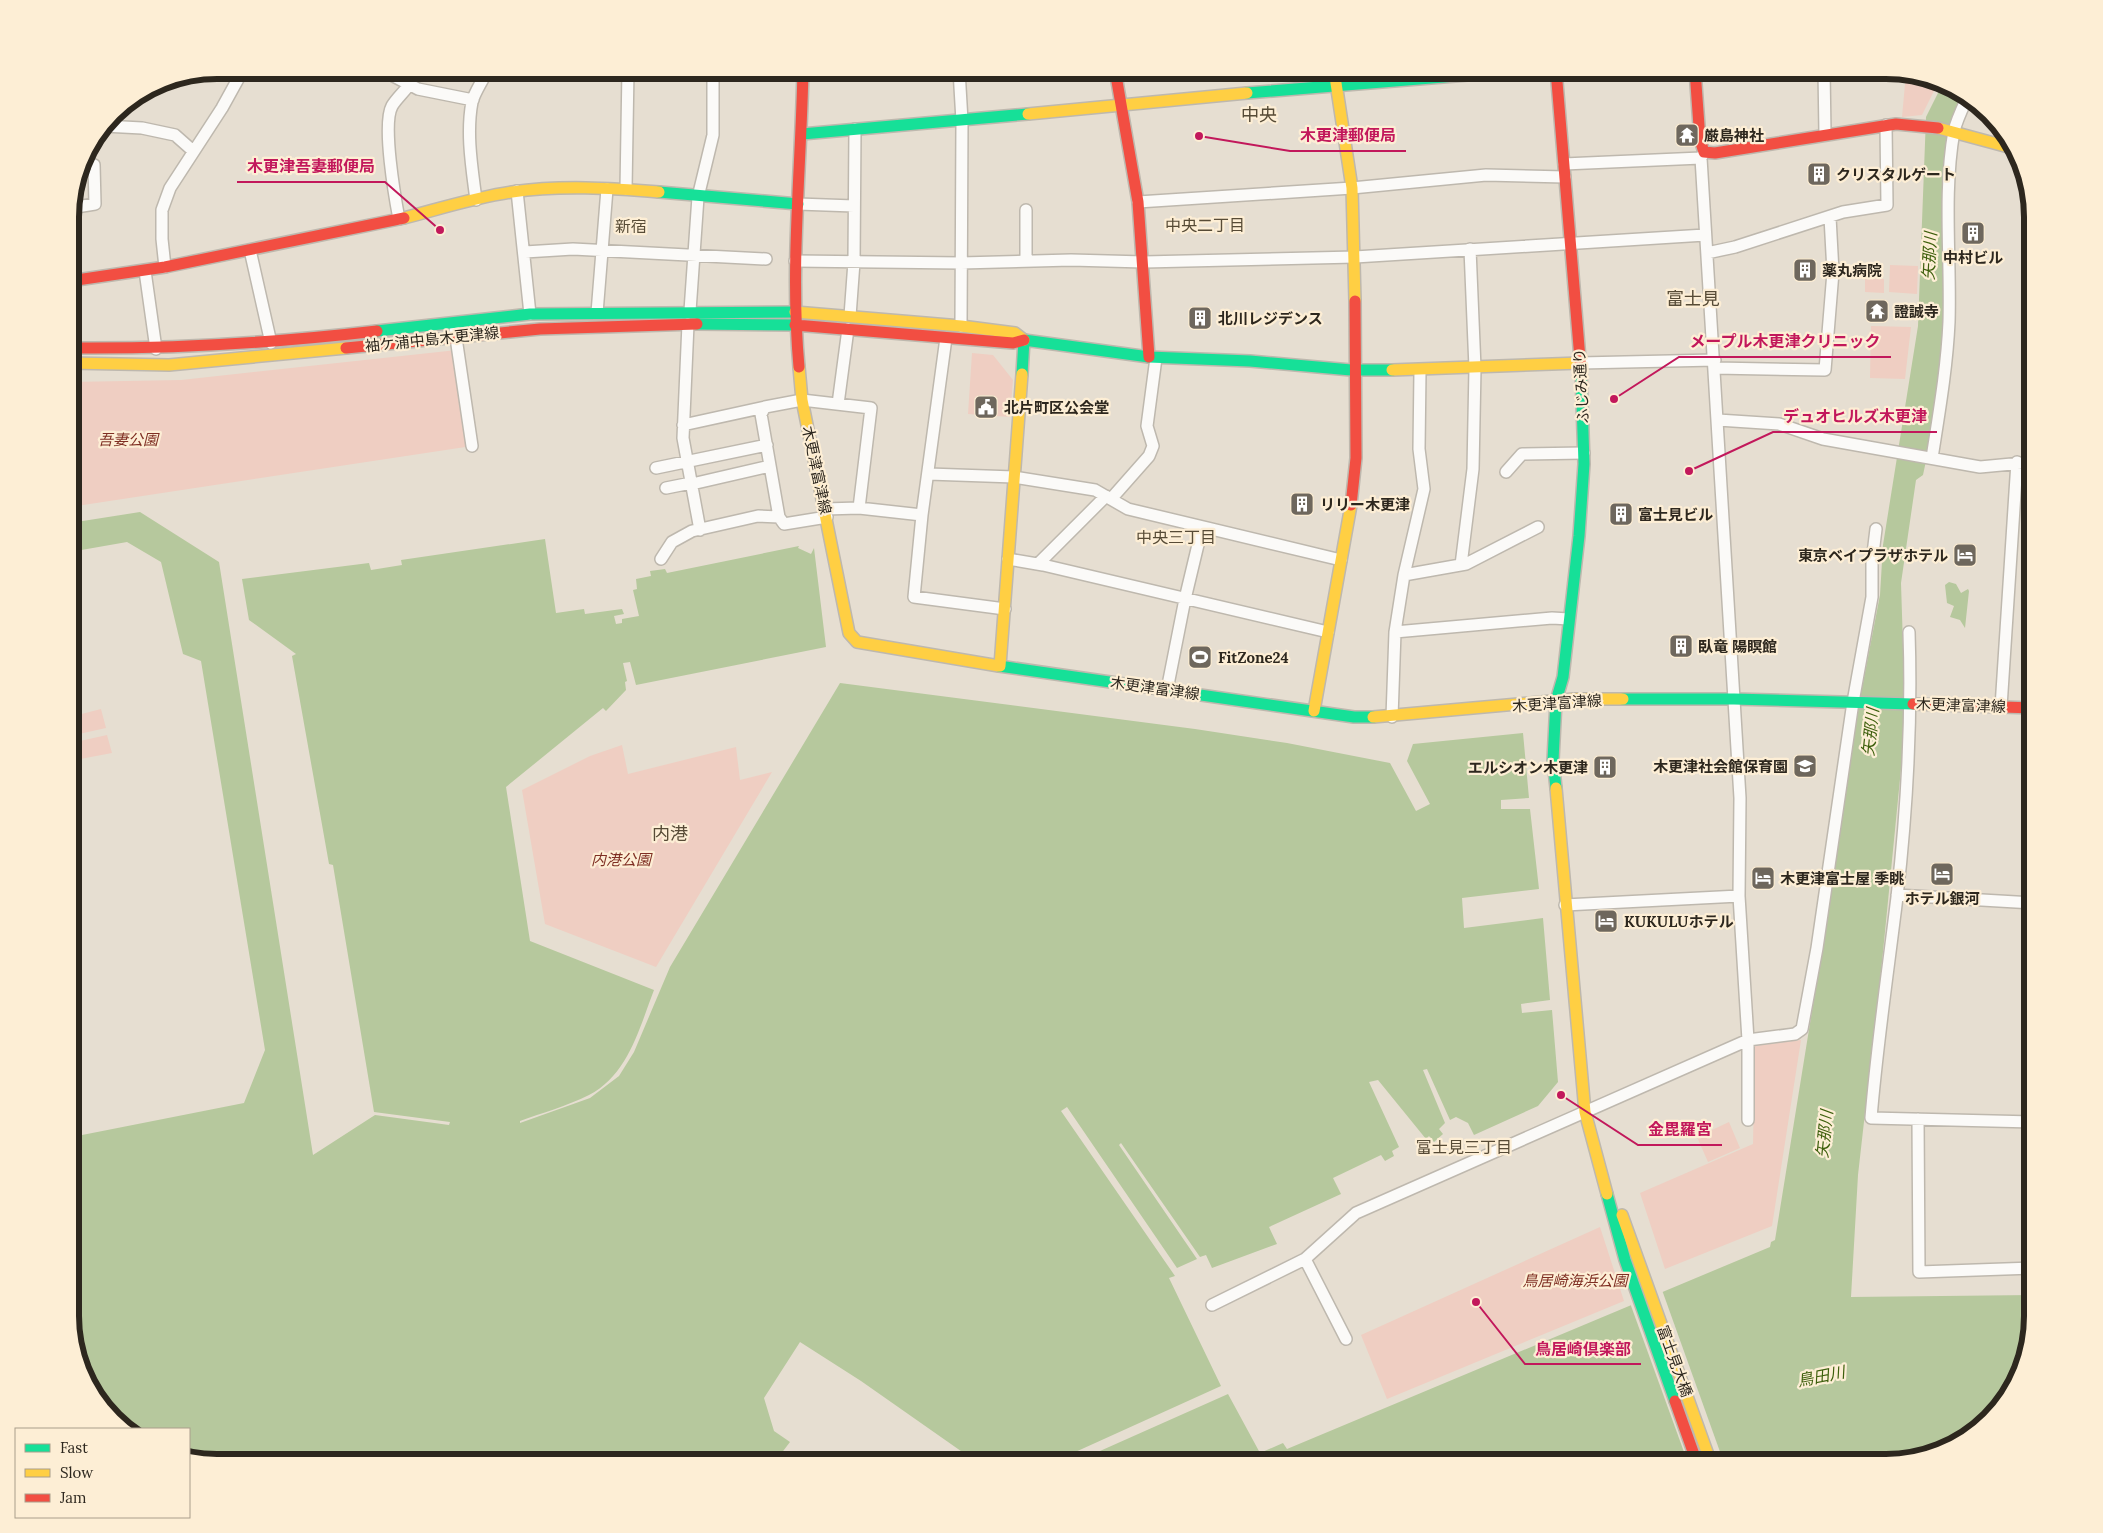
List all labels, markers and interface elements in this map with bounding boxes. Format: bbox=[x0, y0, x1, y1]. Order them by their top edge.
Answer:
district label: 中央 bbox=[1241, 103, 1277, 126]
callout: 木更津郵便局 bbox=[1290, 120, 1406, 151]
temple icon: 厳島神社 bbox=[1674, 122, 1700, 148]
text: 木更津郵便局 bbox=[1300, 125, 1396, 145]
place label: 厳島神社 bbox=[1704, 126, 1764, 145]
callout: 木更津吾妻郵便局 bbox=[237, 151, 385, 182]
text: 木更津吾妻郵便局 bbox=[247, 156, 375, 176]
building icon: クリスタルゲート bbox=[1806, 161, 1832, 187]
place label: クリスタルゲート bbox=[1836, 165, 1956, 184]
district label: 中央二丁目 bbox=[1165, 215, 1245, 235]
district label: 新宿 bbox=[615, 216, 647, 236]
building icon: 中村ビル bbox=[1960, 220, 1986, 246]
water label: 矢那川 bbox=[1918, 230, 1940, 280]
place label: 中村ビル bbox=[1943, 248, 2003, 267]
building icon: 薬丸病院 bbox=[1792, 257, 1818, 283]
place label: 薬丸病院 bbox=[1822, 261, 1882, 280]
district label: 富士見 bbox=[1666, 287, 1720, 310]
temple icon: 證誠寺 bbox=[1864, 298, 1890, 324]
place label: 證誠寺 bbox=[1894, 302, 1939, 321]
building icon: 北川レジデンス bbox=[1187, 305, 1213, 331]
place label: 北川レジデンス bbox=[1218, 309, 1323, 328]
street label: 袖ケ浦中島木更津線 bbox=[364, 322, 500, 356]
callout: メープル木更津クリニック bbox=[1679, 326, 1891, 357]
text: メープル木更津クリニック bbox=[1689, 331, 1881, 351]
street label: ふじみ通り bbox=[1570, 348, 1592, 424]
public building icon: 北片町区公会堂 bbox=[973, 394, 999, 420]
place label: 北片町区公会堂 bbox=[1004, 398, 1109, 417]
callout: デュオヒルズ木更津 bbox=[1773, 401, 1937, 432]
text: デュオヒルズ木更津 bbox=[1783, 406, 1927, 426]
street label: 木更津富津線 bbox=[798, 424, 836, 516]
park label: 吾妻公園 bbox=[98, 430, 160, 449]
building icon: リリー木更津 bbox=[1289, 491, 1315, 517]
place label: リリー木更津 bbox=[1320, 495, 1410, 514]
building icon: 富士見ビル bbox=[1608, 501, 1634, 527]
place label: 富士見ビル bbox=[1638, 505, 1713, 524]
district label: 中央三丁目 bbox=[1136, 527, 1216, 547]
hotel icon: 東京ベイプラザホテル bbox=[1952, 542, 1978, 568]
place label: 東京ベイプラザホテル bbox=[1798, 546, 1948, 565]
building icon: 臥竜 陽瞑館 bbox=[1668, 633, 1694, 659]
place label: 臥竜 陽瞑館 bbox=[1698, 637, 1777, 656]
sports icon: FitZone24 bbox=[1187, 644, 1213, 670]
place label: FitZone24 bbox=[1218, 648, 1289, 667]
street label: 木更津富津線 bbox=[1109, 672, 1201, 704]
street label: 木更津富津線 bbox=[1511, 690, 1603, 716]
street label: 木更津富津線 bbox=[1916, 694, 2006, 716]
water label: 矢那川 bbox=[1858, 705, 1883, 757]
school or university icon: 木更津社会館保育園 bbox=[1792, 753, 1818, 779]
building icon: エルシオン木更津 bbox=[1592, 754, 1618, 780]
place label: 木更津社会館保育園 bbox=[1653, 757, 1788, 776]
place label: エルシオン木更津 bbox=[1468, 758, 1588, 777]
district label: 内港 bbox=[652, 822, 688, 845]
park label: 内港公園 bbox=[591, 850, 653, 869]
hotel icon: ホテル銀河 bbox=[1929, 861, 1955, 887]
hotel icon: 木更津富士屋 季眺 bbox=[1750, 865, 1776, 891]
place label: 木更津富士屋 季眺 bbox=[1780, 869, 1905, 888]
place label: ホテル銀河 bbox=[1904, 889, 1980, 908]
hotel icon: KUKULUホテル bbox=[1593, 908, 1619, 934]
place label: KUKULUホテル bbox=[1624, 912, 1733, 931]
water label: 矢那川 bbox=[1812, 1107, 1837, 1159]
callout: 金毘羅宮 bbox=[1638, 1114, 1722, 1145]
text: 金毘羅宮 bbox=[1648, 1119, 1712, 1139]
district label: 富士見三丁目 bbox=[1416, 1137, 1512, 1157]
park label: 鳥居崎海浜公園 bbox=[1522, 1271, 1629, 1290]
street label: 富士見大橋 bbox=[1653, 1323, 1697, 1399]
callout: 鳥居崎倶楽部 bbox=[1525, 1333, 1641, 1364]
text: 鳥居崎倶楽部 bbox=[1535, 1339, 1631, 1359]
water label: 鳥田川 bbox=[1796, 1361, 1848, 1390]
legend bbox=[15, 1428, 190, 1518]
text: Fast bbox=[60, 1438, 88, 1457]
text: Slow bbox=[60, 1463, 93, 1482]
text: Jam bbox=[59, 1488, 87, 1507]

